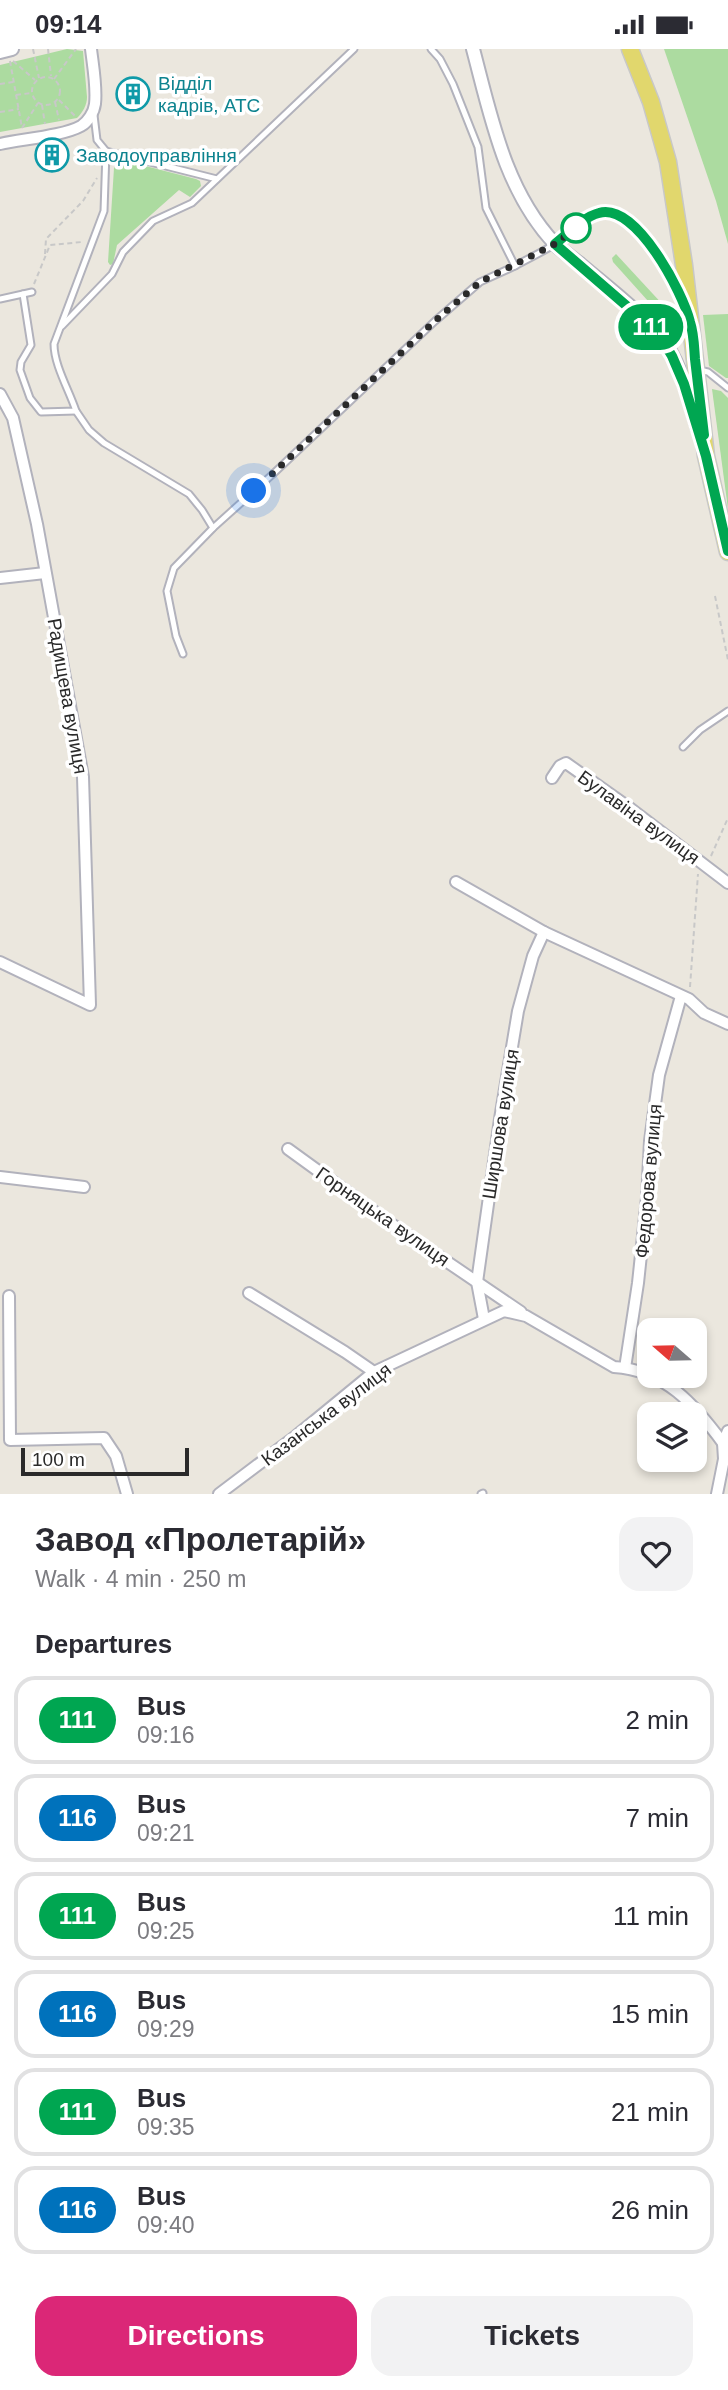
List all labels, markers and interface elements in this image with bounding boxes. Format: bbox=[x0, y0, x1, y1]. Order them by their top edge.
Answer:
text: 09:14 bbox=[35, 9, 102, 39]
place label: Відділ кадрів, АТС bbox=[158, 73, 260, 116]
building icon: Відділ кадрів, АТС bbox=[114, 75, 152, 113]
building icon: Заводоуправління bbox=[33, 136, 71, 174]
place label: Заводоуправління bbox=[76, 145, 237, 166]
unlabelled marker bbox=[561, 213, 591, 243]
line badge: 111 bbox=[611, 304, 691, 350]
text: 111 bbox=[632, 313, 670, 340]
your location bbox=[236, 473, 271, 508]
street label: Радищева вулиця bbox=[43, 617, 92, 776]
street label: Булавіна вулиця bbox=[574, 766, 704, 869]
street label: Ширшова вулиця bbox=[478, 1047, 523, 1201]
street label: Федорова вулиця bbox=[631, 1103, 666, 1259]
street label: Горняцька вулиця bbox=[312, 1163, 453, 1270]
north arrow bbox=[637, 1318, 707, 1388]
map controls bbox=[637, 1318, 707, 1472]
street label: Казанська вулиця bbox=[257, 1359, 395, 1470]
button: layers bbox=[637, 1402, 707, 1472]
scale bar bbox=[21, 1445, 189, 1477]
text: 100 m bbox=[32, 1449, 85, 1470]
button: heart bbox=[619, 1517, 693, 1591]
text: Завод «Пролетарій» bbox=[35, 1521, 366, 1558]
text: Walk · 4 min · 250 m bbox=[35, 1566, 246, 1592]
text: Departures bbox=[35, 1629, 172, 1659]
text: Bus bbox=[137, 1691, 186, 1721]
text: 2 min bbox=[625, 1705, 689, 1735]
text: 111 bbox=[59, 1706, 96, 1733]
text: 09:16 bbox=[137, 1722, 195, 1748]
text: Bus bbox=[137, 1789, 186, 1819]
text: 7 min bbox=[625, 1803, 689, 1833]
text: 116 bbox=[58, 1804, 97, 1831]
text: 09:21 bbox=[137, 1820, 195, 1846]
text: Bus bbox=[137, 1887, 186, 1917]
text: 11 min bbox=[613, 1901, 689, 1931]
text: 111 bbox=[59, 1902, 96, 1929]
text: 09:25 bbox=[137, 1918, 195, 1944]
text: Bus bbox=[137, 1985, 186, 2015]
text: 15 min bbox=[611, 1999, 689, 2029]
text: 116 bbox=[58, 2000, 97, 2027]
text: 09:29 bbox=[137, 2016, 195, 2042]
text: Bus bbox=[137, 2083, 186, 2113]
text: 21 min bbox=[611, 2097, 689, 2127]
text: 111 bbox=[59, 2098, 96, 2125]
text: 09:35 bbox=[137, 2114, 195, 2140]
text: Bus bbox=[137, 2181, 186, 2211]
text: 26 min bbox=[611, 2195, 689, 2225]
text: 116 bbox=[58, 2196, 97, 2223]
text: 09:40 bbox=[137, 2212, 195, 2238]
button: Directions bbox=[35, 2296, 357, 2376]
button: Tickets bbox=[371, 2296, 693, 2376]

